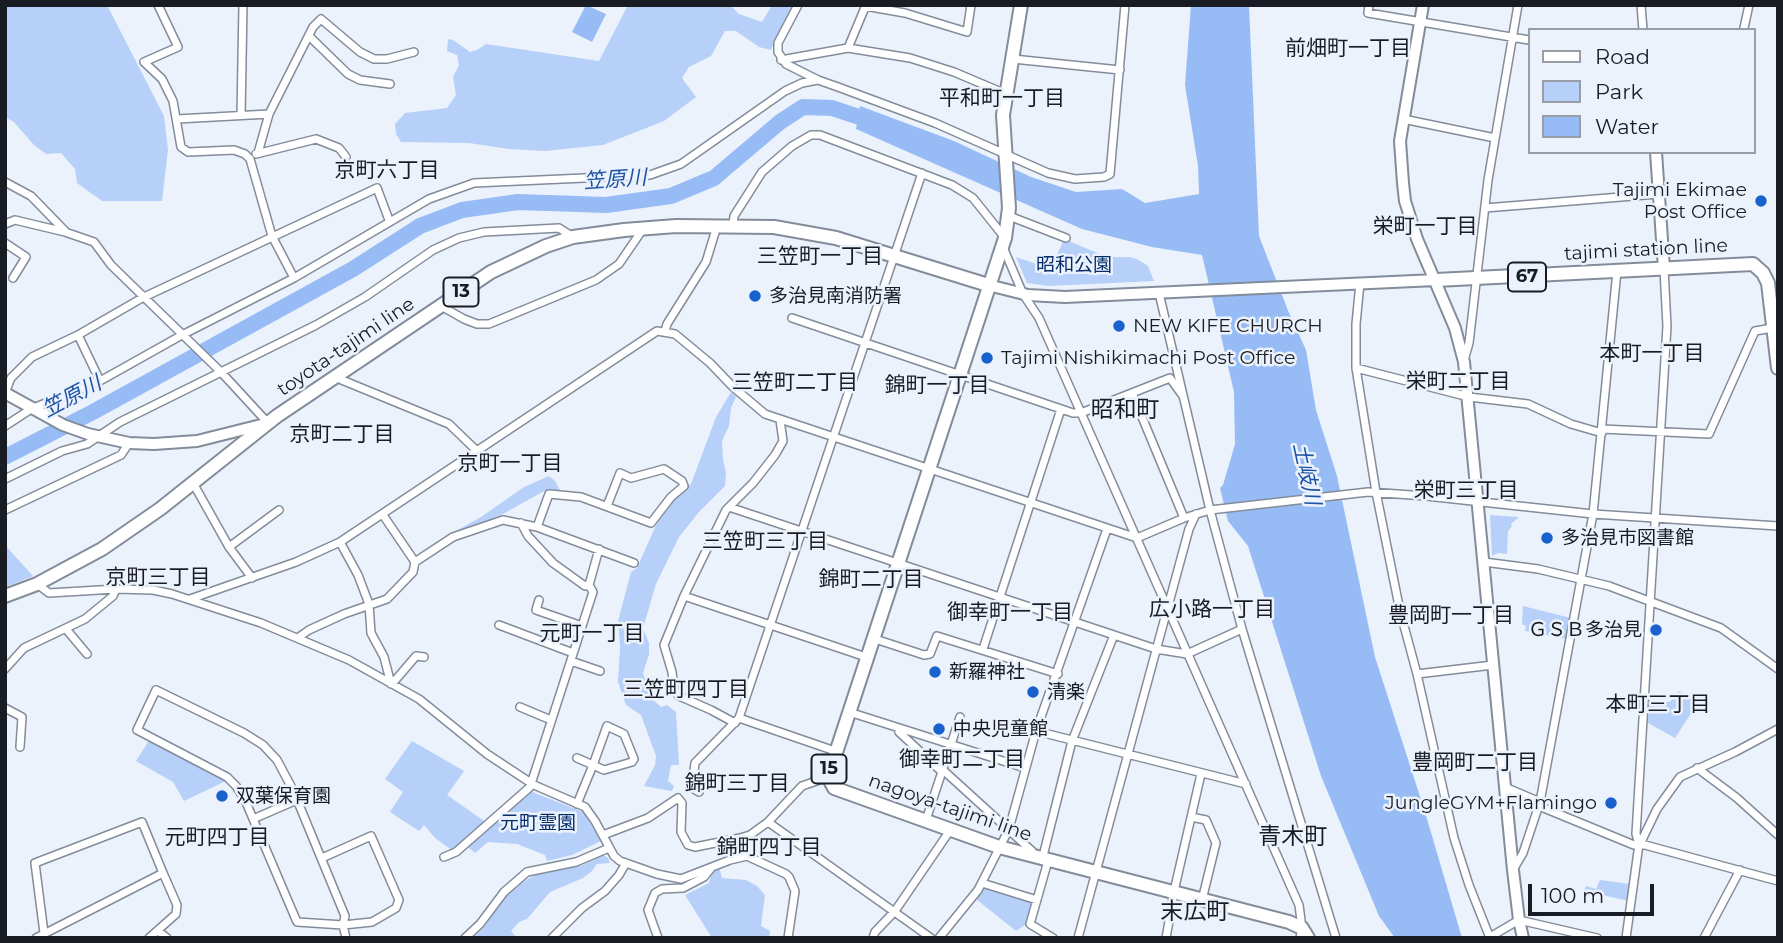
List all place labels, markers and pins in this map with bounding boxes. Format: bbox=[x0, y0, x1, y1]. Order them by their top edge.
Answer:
place label: Tajimi Ekimae Post Office bbox=[1613, 179, 1747, 223]
marker: Tajimi Ekimae Post Office bbox=[1753, 193, 1769, 209]
place label: 多治見南消防署 bbox=[769, 285, 902, 307]
marker: 多治見南消防署 bbox=[747, 288, 763, 304]
place label: NEW KIFE CHURCH bbox=[1133, 315, 1323, 337]
marker: NEW KIFE CHURCH bbox=[1111, 318, 1127, 334]
place label: Tajimi Nishikimachi Post Office bbox=[1001, 347, 1295, 369]
marker: Tajimi Nishikimachi Post Office bbox=[979, 350, 995, 366]
place label: 多治見市図書館 bbox=[1561, 527, 1694, 549]
marker: 多治見市図書館 bbox=[1539, 530, 1555, 546]
place label: ＧＳＢ多治見 bbox=[1528, 619, 1642, 641]
marker: ＧＳＢ多治見 bbox=[1648, 622, 1664, 638]
place label: 新羅神社 bbox=[949, 661, 1025, 683]
marker: 新羅神社 bbox=[927, 664, 943, 680]
place label: 清楽 bbox=[1047, 681, 1085, 703]
marker: 清楽 bbox=[1025, 684, 1041, 700]
place label: 中央児童館 bbox=[953, 718, 1048, 740]
marker: 中央児童館 bbox=[931, 721, 947, 737]
place label: 双葉保育園 bbox=[236, 785, 331, 807]
marker: 双葉保育園 bbox=[214, 788, 230, 804]
place label: JungleGYM+Flamingo bbox=[1385, 792, 1597, 814]
marker: JungleGYM+Flamingo bbox=[1603, 795, 1619, 811]

